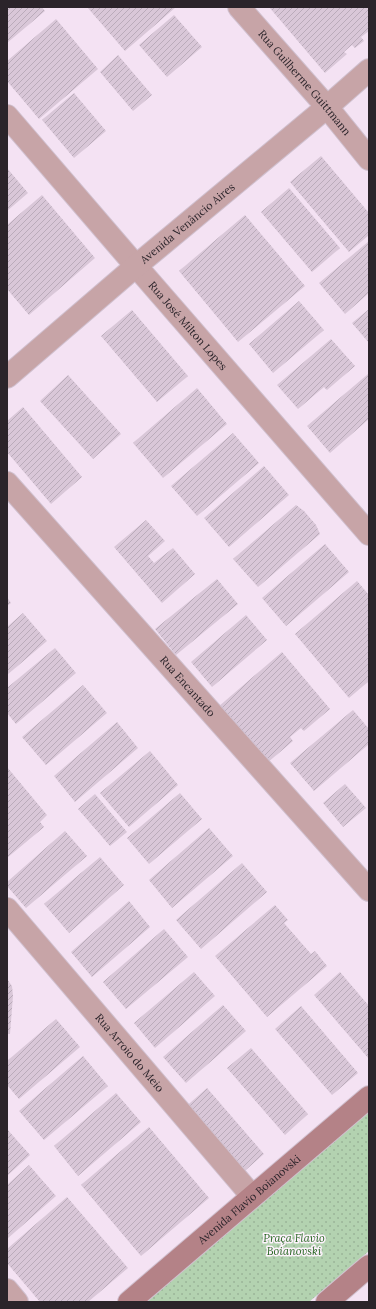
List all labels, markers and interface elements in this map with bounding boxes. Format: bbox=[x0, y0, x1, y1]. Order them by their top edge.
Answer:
street label: Rua Guilherme Guittmann bbox=[255, 27, 354, 138]
street label: Avenida Venâncio Aires bbox=[136, 180, 238, 267]
street label: Rua José Milton Lopes bbox=[145, 278, 230, 373]
street label: Rua Encantado bbox=[157, 653, 218, 720]
street label: Rua Arroio do Meio bbox=[92, 1011, 167, 1095]
street label: Avenida Flavio Boianovski bbox=[194, 1152, 303, 1248]
park label: Praça Flavio Boianovski bbox=[263, 1231, 325, 1258]

